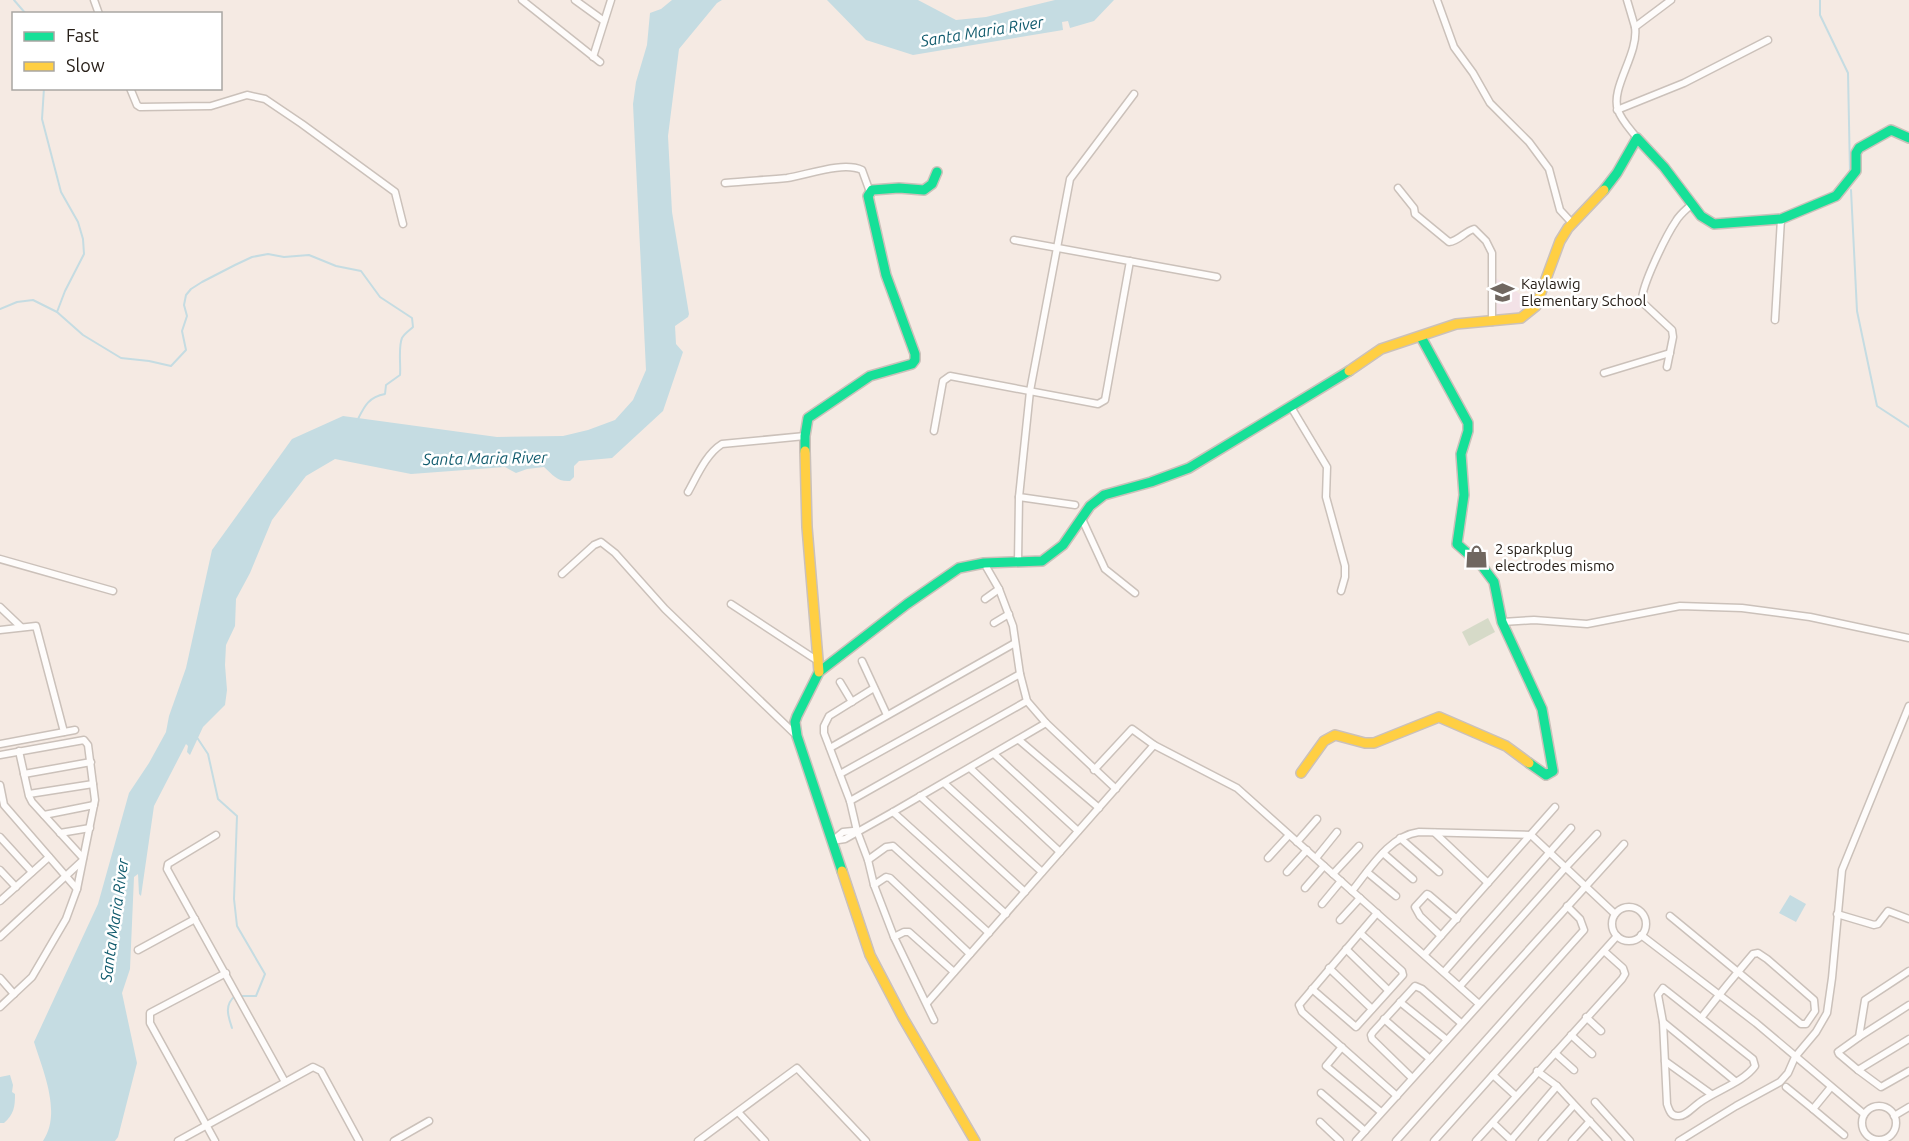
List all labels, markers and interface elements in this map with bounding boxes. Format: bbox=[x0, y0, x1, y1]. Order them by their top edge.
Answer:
legend bbox=[12, 12, 222, 90]
water label: Santa Maria River bbox=[918, 12, 1046, 50]
text: Fast bbox=[66, 25, 99, 45]
text: Slow bbox=[66, 55, 105, 75]
place label: Kaylawig Elementary School bbox=[1521, 275, 1647, 309]
school or university icon: Kaylawig Elementary School bbox=[1490, 279, 1516, 305]
water label: Santa Maria River bbox=[422, 448, 548, 468]
place label: 2 sparkplug electrodes mismo bbox=[1495, 540, 1615, 574]
shop icon: 2 sparkplug electrodes mismo bbox=[1464, 544, 1490, 570]
water label: Santa Maria River bbox=[96, 856, 132, 984]

